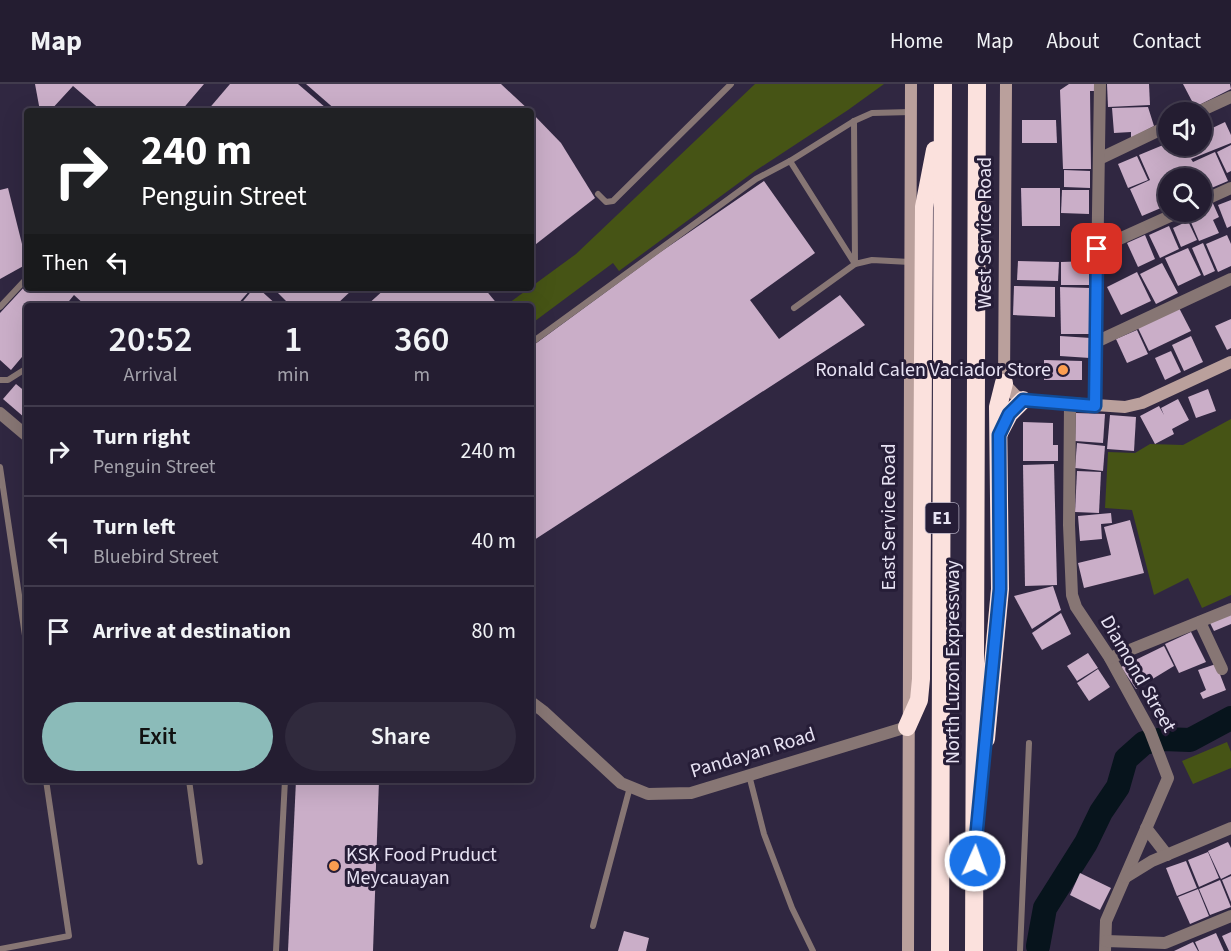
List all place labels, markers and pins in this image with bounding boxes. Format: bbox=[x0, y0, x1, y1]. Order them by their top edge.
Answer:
pin bbox=[1071, 223, 1122, 274]
place label: Ronald Calen Vaciador Store bbox=[815, 356, 1051, 384]
marker: Ronald Calen Vaciador Store bbox=[1056, 363, 1070, 377]
place label: KSK Food Pruduct Meycauayan bbox=[346, 841, 497, 892]
marker: KSK Food Pruduct Meycauayan bbox=[327, 859, 341, 873]

